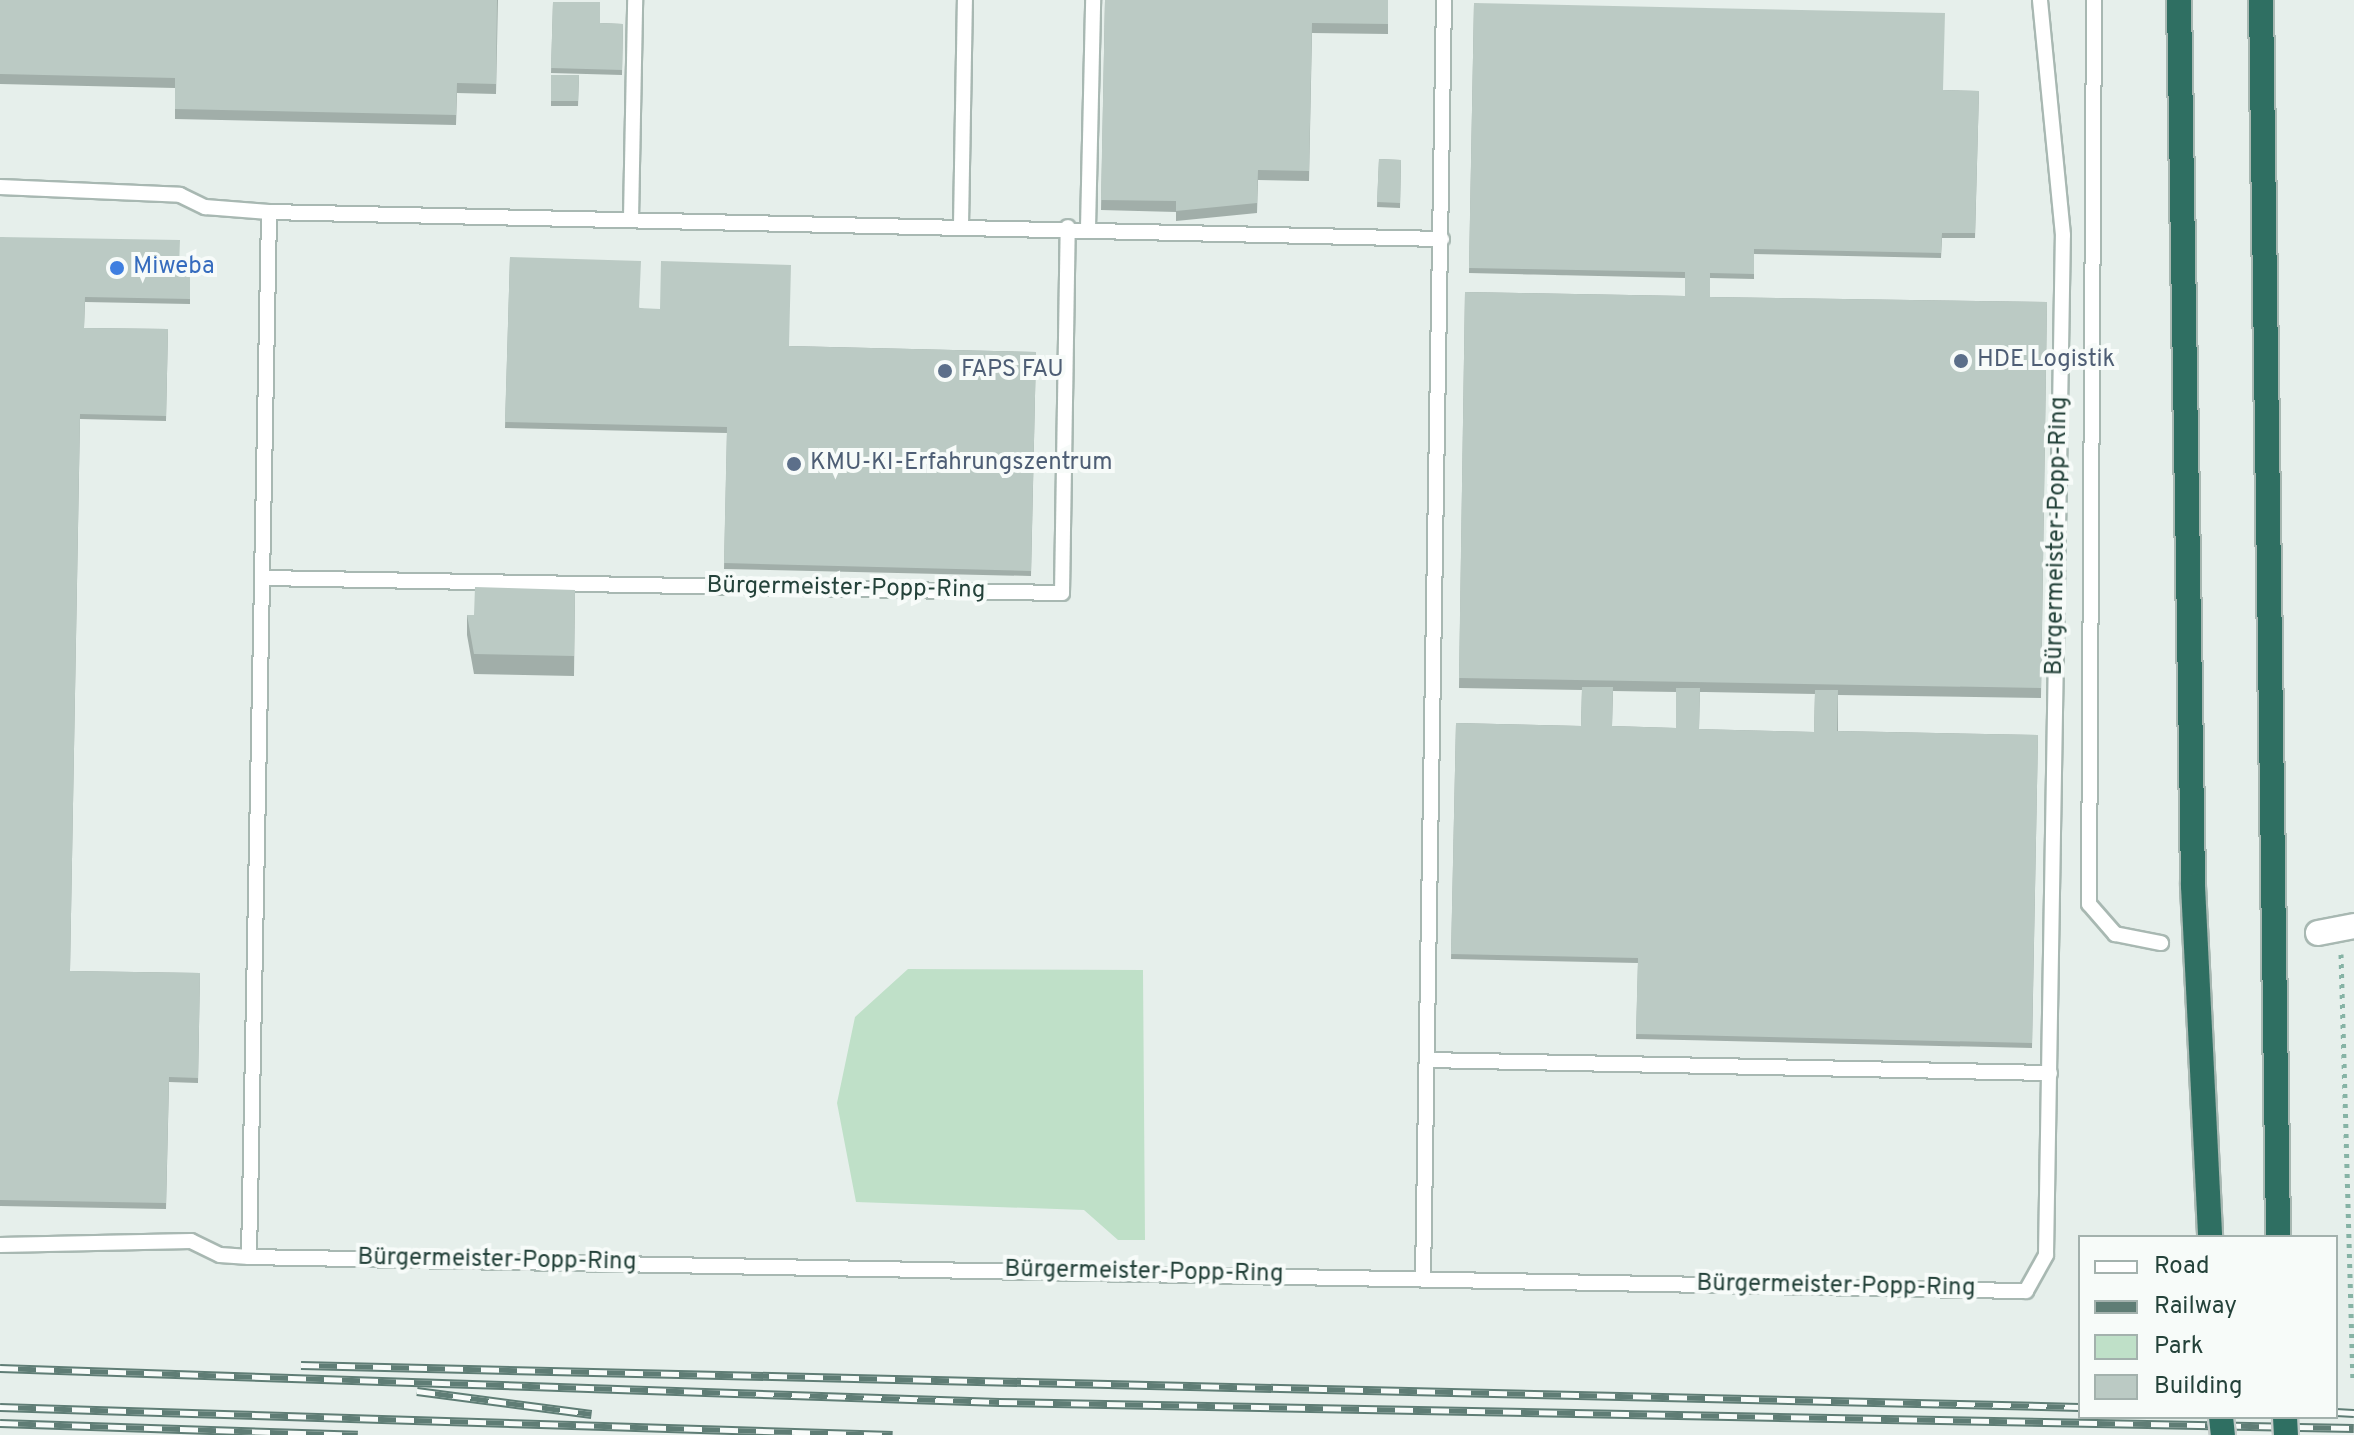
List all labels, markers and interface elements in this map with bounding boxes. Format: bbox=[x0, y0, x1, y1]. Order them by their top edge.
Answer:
place label: Miweba bbox=[133, 254, 215, 282]
marker: Miweba bbox=[108, 259, 126, 277]
place label: HDE Logistik bbox=[1977, 347, 2115, 375]
marker: HDE Logistik bbox=[1952, 352, 1970, 370]
place label: FAPS FAU bbox=[961, 357, 1064, 385]
marker: FAPS FAU bbox=[936, 362, 954, 380]
street label: Bürgermeister-Popp-Ring bbox=[2041, 396, 2075, 676]
place label: KMU-KI-Erfahrungszentrum bbox=[810, 450, 1113, 478]
marker: KMU-KI-Erfahrungszentrum bbox=[785, 455, 803, 473]
street label: Bürgermeister-Popp-Ring bbox=[706, 572, 986, 606]
legend bbox=[2078, 1235, 2338, 1419]
street label: Bürgermeister-Popp-Ring bbox=[357, 1244, 637, 1278]
text: Road bbox=[2154, 1252, 2210, 1282]
street label: Bürgermeister-Popp-Ring bbox=[1004, 1256, 1284, 1290]
street label: Bürgermeister-Popp-Ring bbox=[1696, 1270, 1976, 1304]
text: Railway bbox=[2154, 1292, 2237, 1322]
text: Park bbox=[2154, 1332, 2204, 1362]
text: Building bbox=[2154, 1372, 2243, 1402]

